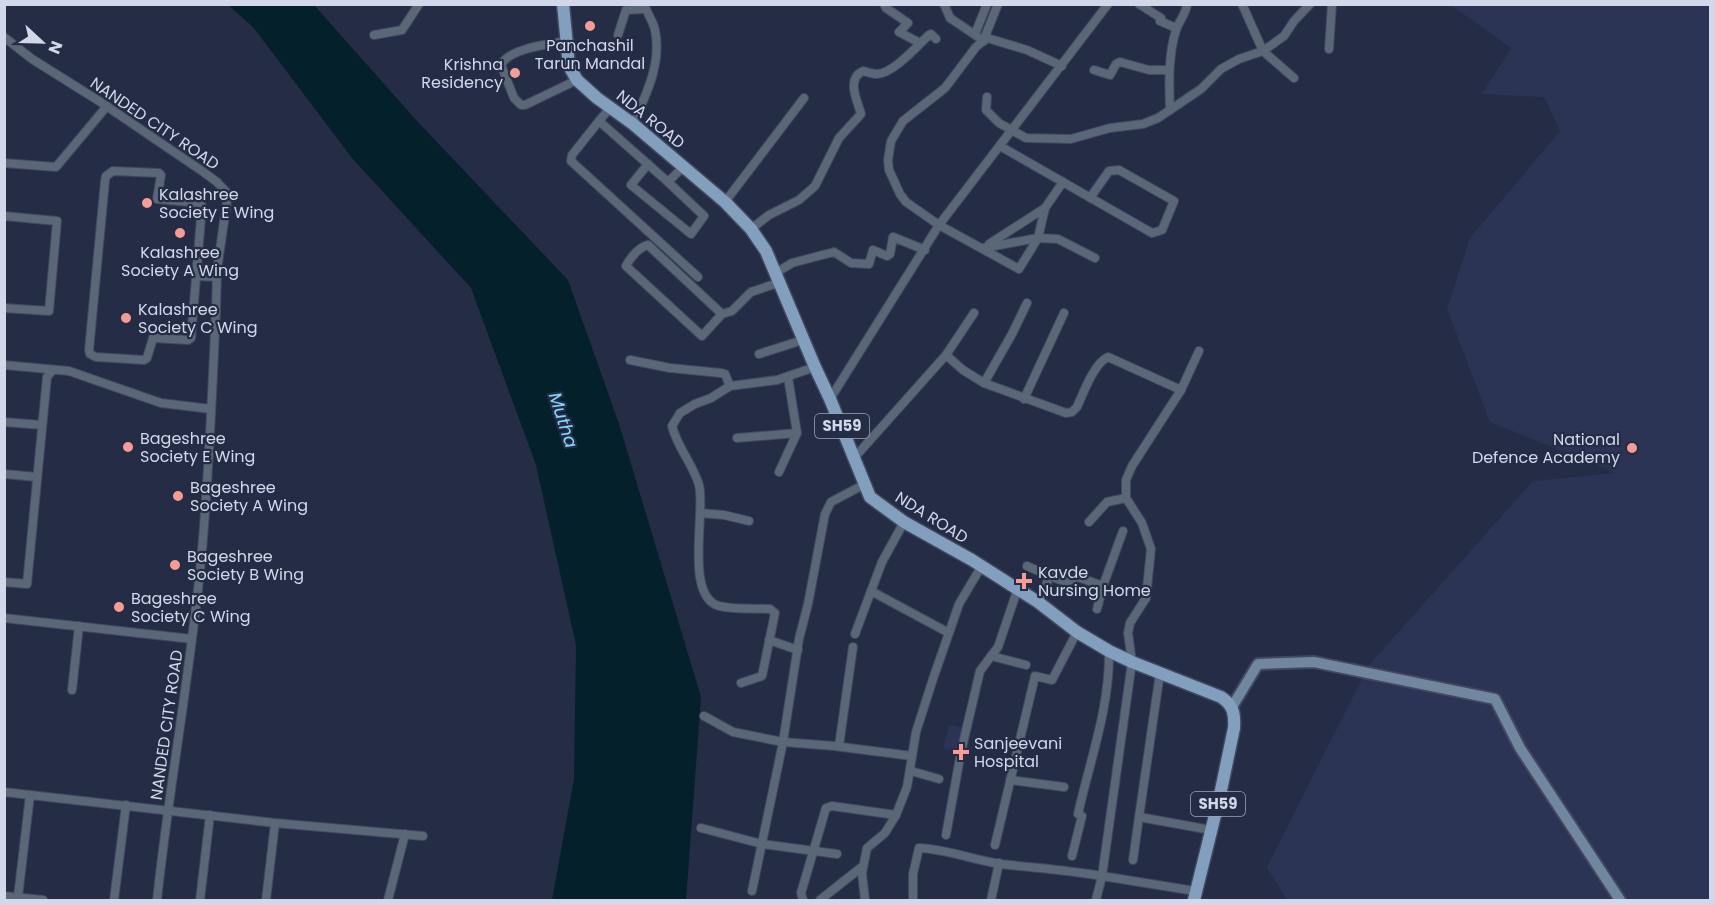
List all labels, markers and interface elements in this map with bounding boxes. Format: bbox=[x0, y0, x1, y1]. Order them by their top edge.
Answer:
north arrow bbox=[12, 12, 72, 72]
marker: Panchashil Tarun Mandal bbox=[583, 19, 597, 33]
place label: Panchashil Tarun Mandal bbox=[535, 34, 645, 75]
text: N bbox=[43, 38, 68, 57]
place label: Krishna Residency bbox=[421, 53, 503, 94]
marker: Krishna Residency bbox=[508, 66, 522, 80]
street label: NANDED CITY ROAD bbox=[86, 72, 224, 175]
street label: NDA ROAD bbox=[612, 85, 690, 154]
place label: Kalashree Society E Wing bbox=[159, 183, 274, 224]
marker: Kalashree Society E Wing bbox=[140, 196, 154, 210]
marker: Kalashree Society A Wing bbox=[173, 226, 187, 240]
place label: Kalashree Society A Wing bbox=[121, 241, 239, 282]
place label: Kalashree Society C Wing bbox=[138, 298, 258, 339]
marker: Kalashree Society C Wing bbox=[119, 311, 133, 325]
water label: Mutha bbox=[543, 389, 584, 451]
road number: SH59 bbox=[815, 414, 869, 438]
place label: Bageshree Society E Wing bbox=[140, 427, 255, 468]
place label: National Defence Academy bbox=[1472, 428, 1620, 469]
marker: Bageshree Society E Wing bbox=[121, 440, 135, 454]
marker: National Defence Academy bbox=[1625, 441, 1639, 455]
place label: Bageshree Society A Wing bbox=[190, 476, 308, 517]
street label: NDA ROAD bbox=[891, 486, 973, 549]
marker: Bageshree Society A Wing bbox=[171, 489, 185, 503]
place label: Bageshree Society B Wing bbox=[187, 545, 304, 586]
marker: Bageshree Society B Wing bbox=[168, 558, 182, 572]
place label: Kavde Nursing Home bbox=[1038, 561, 1151, 602]
marker: Kavde Nursing Home bbox=[1015, 572, 1033, 590]
place label: Bageshree Society C Wing bbox=[131, 587, 251, 628]
marker: Bageshree Society C Wing bbox=[112, 600, 126, 614]
street label: NANDED CITY ROAD bbox=[145, 649, 188, 802]
place label: Sanjeevani Hospital bbox=[974, 732, 1062, 773]
marker: Sanjeevani Hospital bbox=[952, 743, 970, 761]
road number: SH59 bbox=[1191, 792, 1245, 816]

